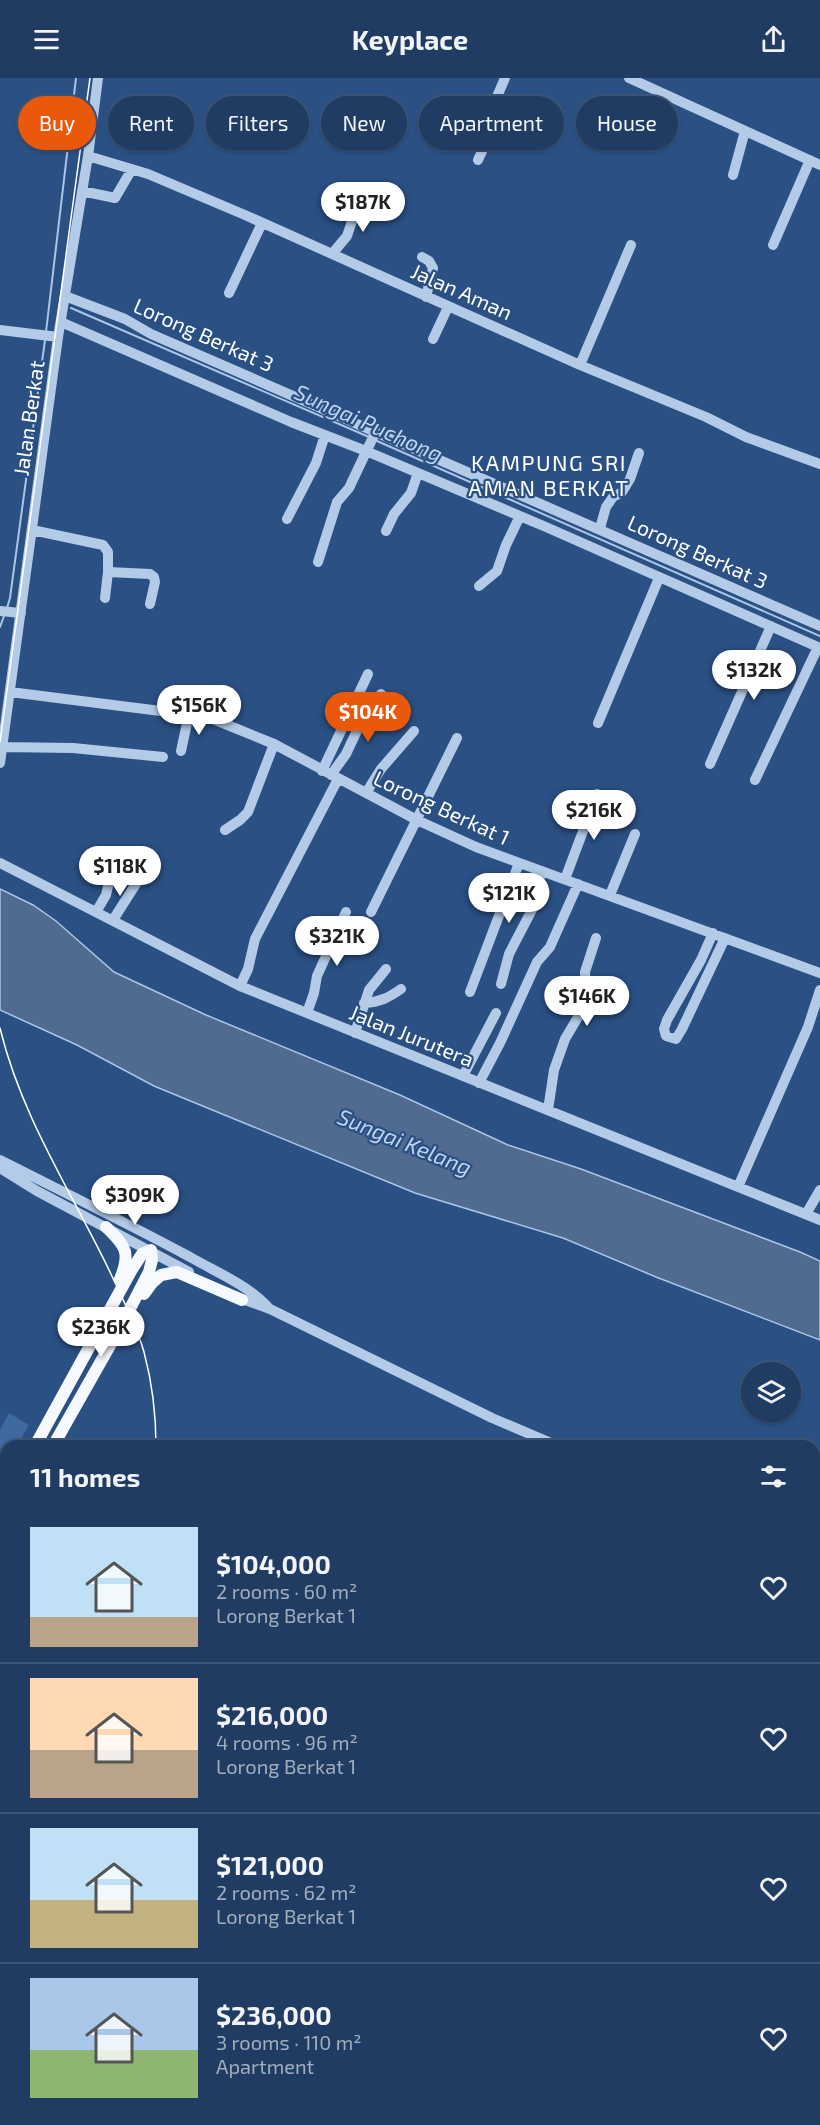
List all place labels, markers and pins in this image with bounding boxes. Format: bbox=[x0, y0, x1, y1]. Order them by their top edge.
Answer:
pin: $187K bbox=[321, 182, 405, 233]
pin: $132K bbox=[712, 650, 796, 701]
pin: $156K bbox=[157, 685, 241, 736]
pin: $104K bbox=[326, 692, 410, 743]
pin: $216K bbox=[552, 790, 636, 841]
pin: $118K bbox=[78, 846, 162, 897]
pin: $121K bbox=[467, 873, 551, 924]
pin: $321K bbox=[295, 916, 379, 967]
pin: $146K bbox=[545, 976, 629, 1027]
pin: $309K bbox=[93, 1175, 177, 1226]
pin: $236K bbox=[59, 1307, 143, 1358]

